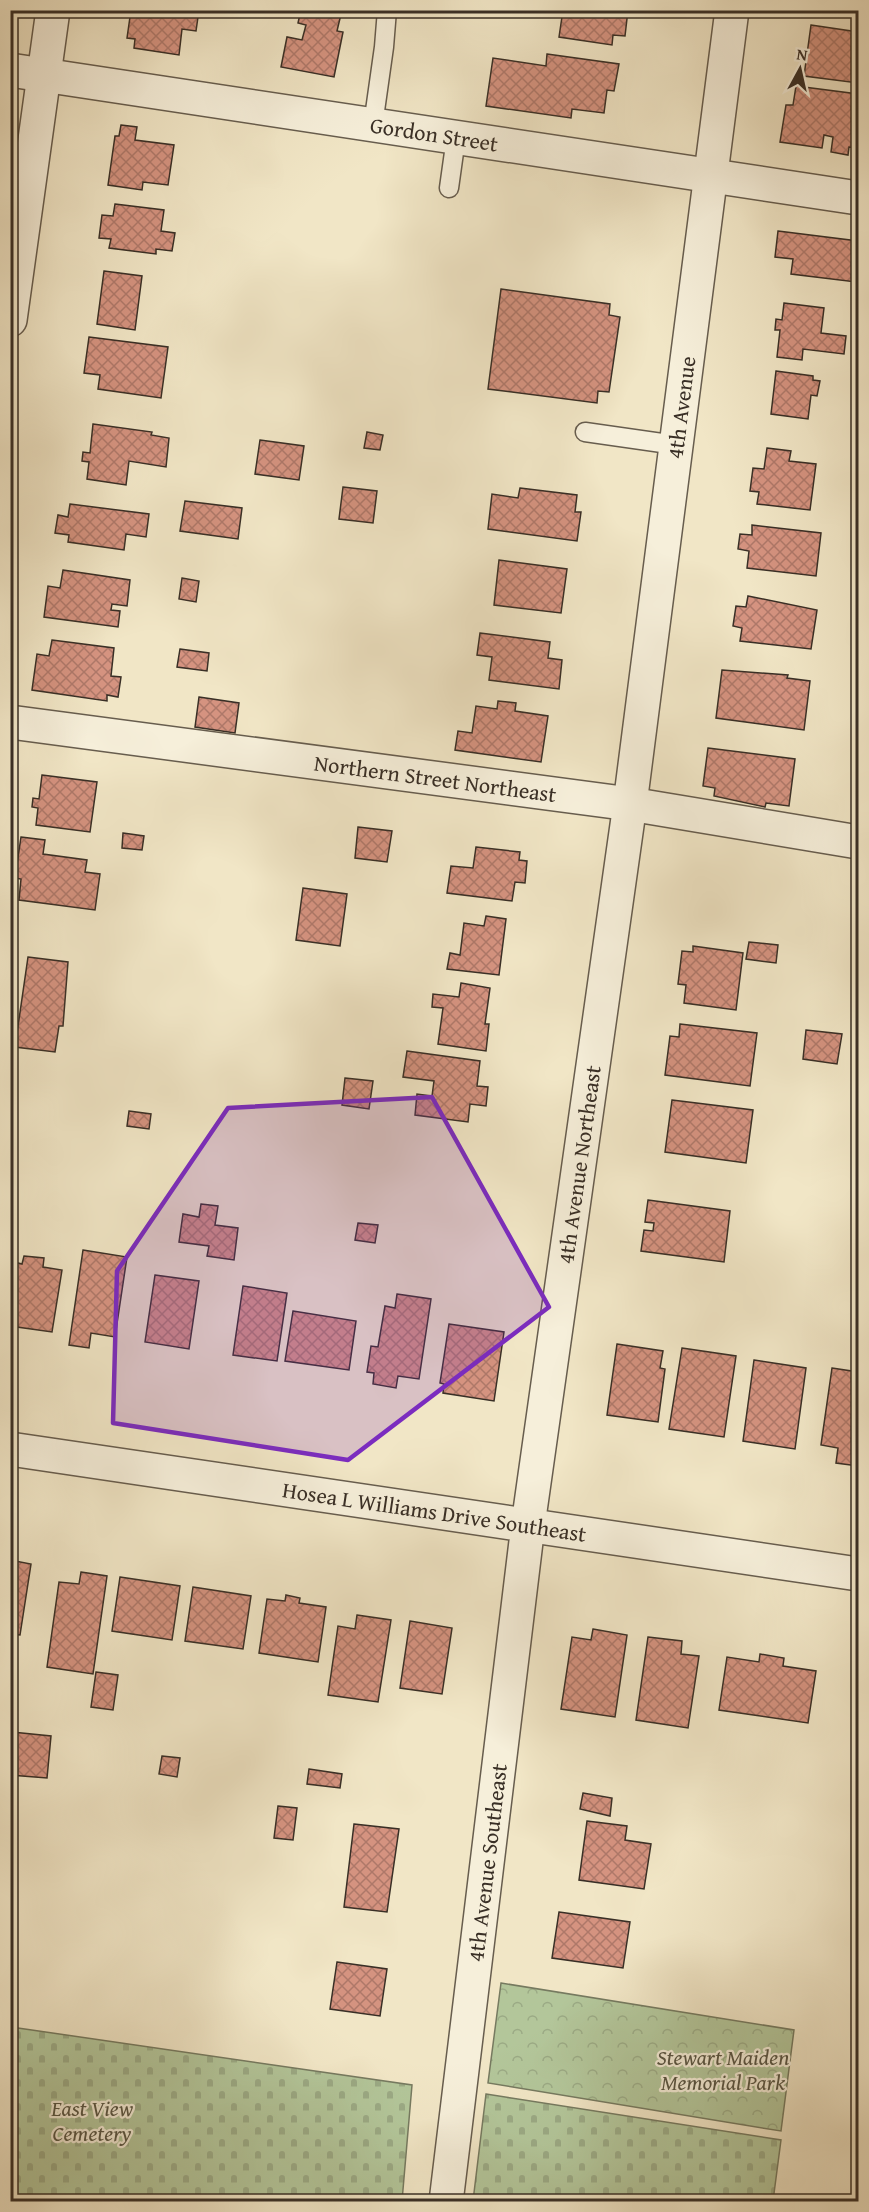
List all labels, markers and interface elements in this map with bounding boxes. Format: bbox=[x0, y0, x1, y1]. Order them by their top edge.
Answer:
north arrow bbox=[770, 39, 830, 99]
text: N bbox=[795, 42, 809, 67]
street label: Gordon Street bbox=[368, 109, 501, 160]
street label: 4th Avenue bbox=[659, 354, 703, 461]
street label: Northern Street Northeast bbox=[312, 746, 559, 810]
street label: 4th Avenue Northeast bbox=[549, 1063, 609, 1266]
street label: Hosea L Williams Drive Southeast bbox=[280, 1473, 589, 1550]
street label: 4th Avenue Southeast bbox=[459, 1761, 515, 1963]
park label: Stewart Maiden Memorial Park bbox=[657, 2041, 789, 2098]
park label: East View Cemetery bbox=[50, 2092, 134, 2149]

